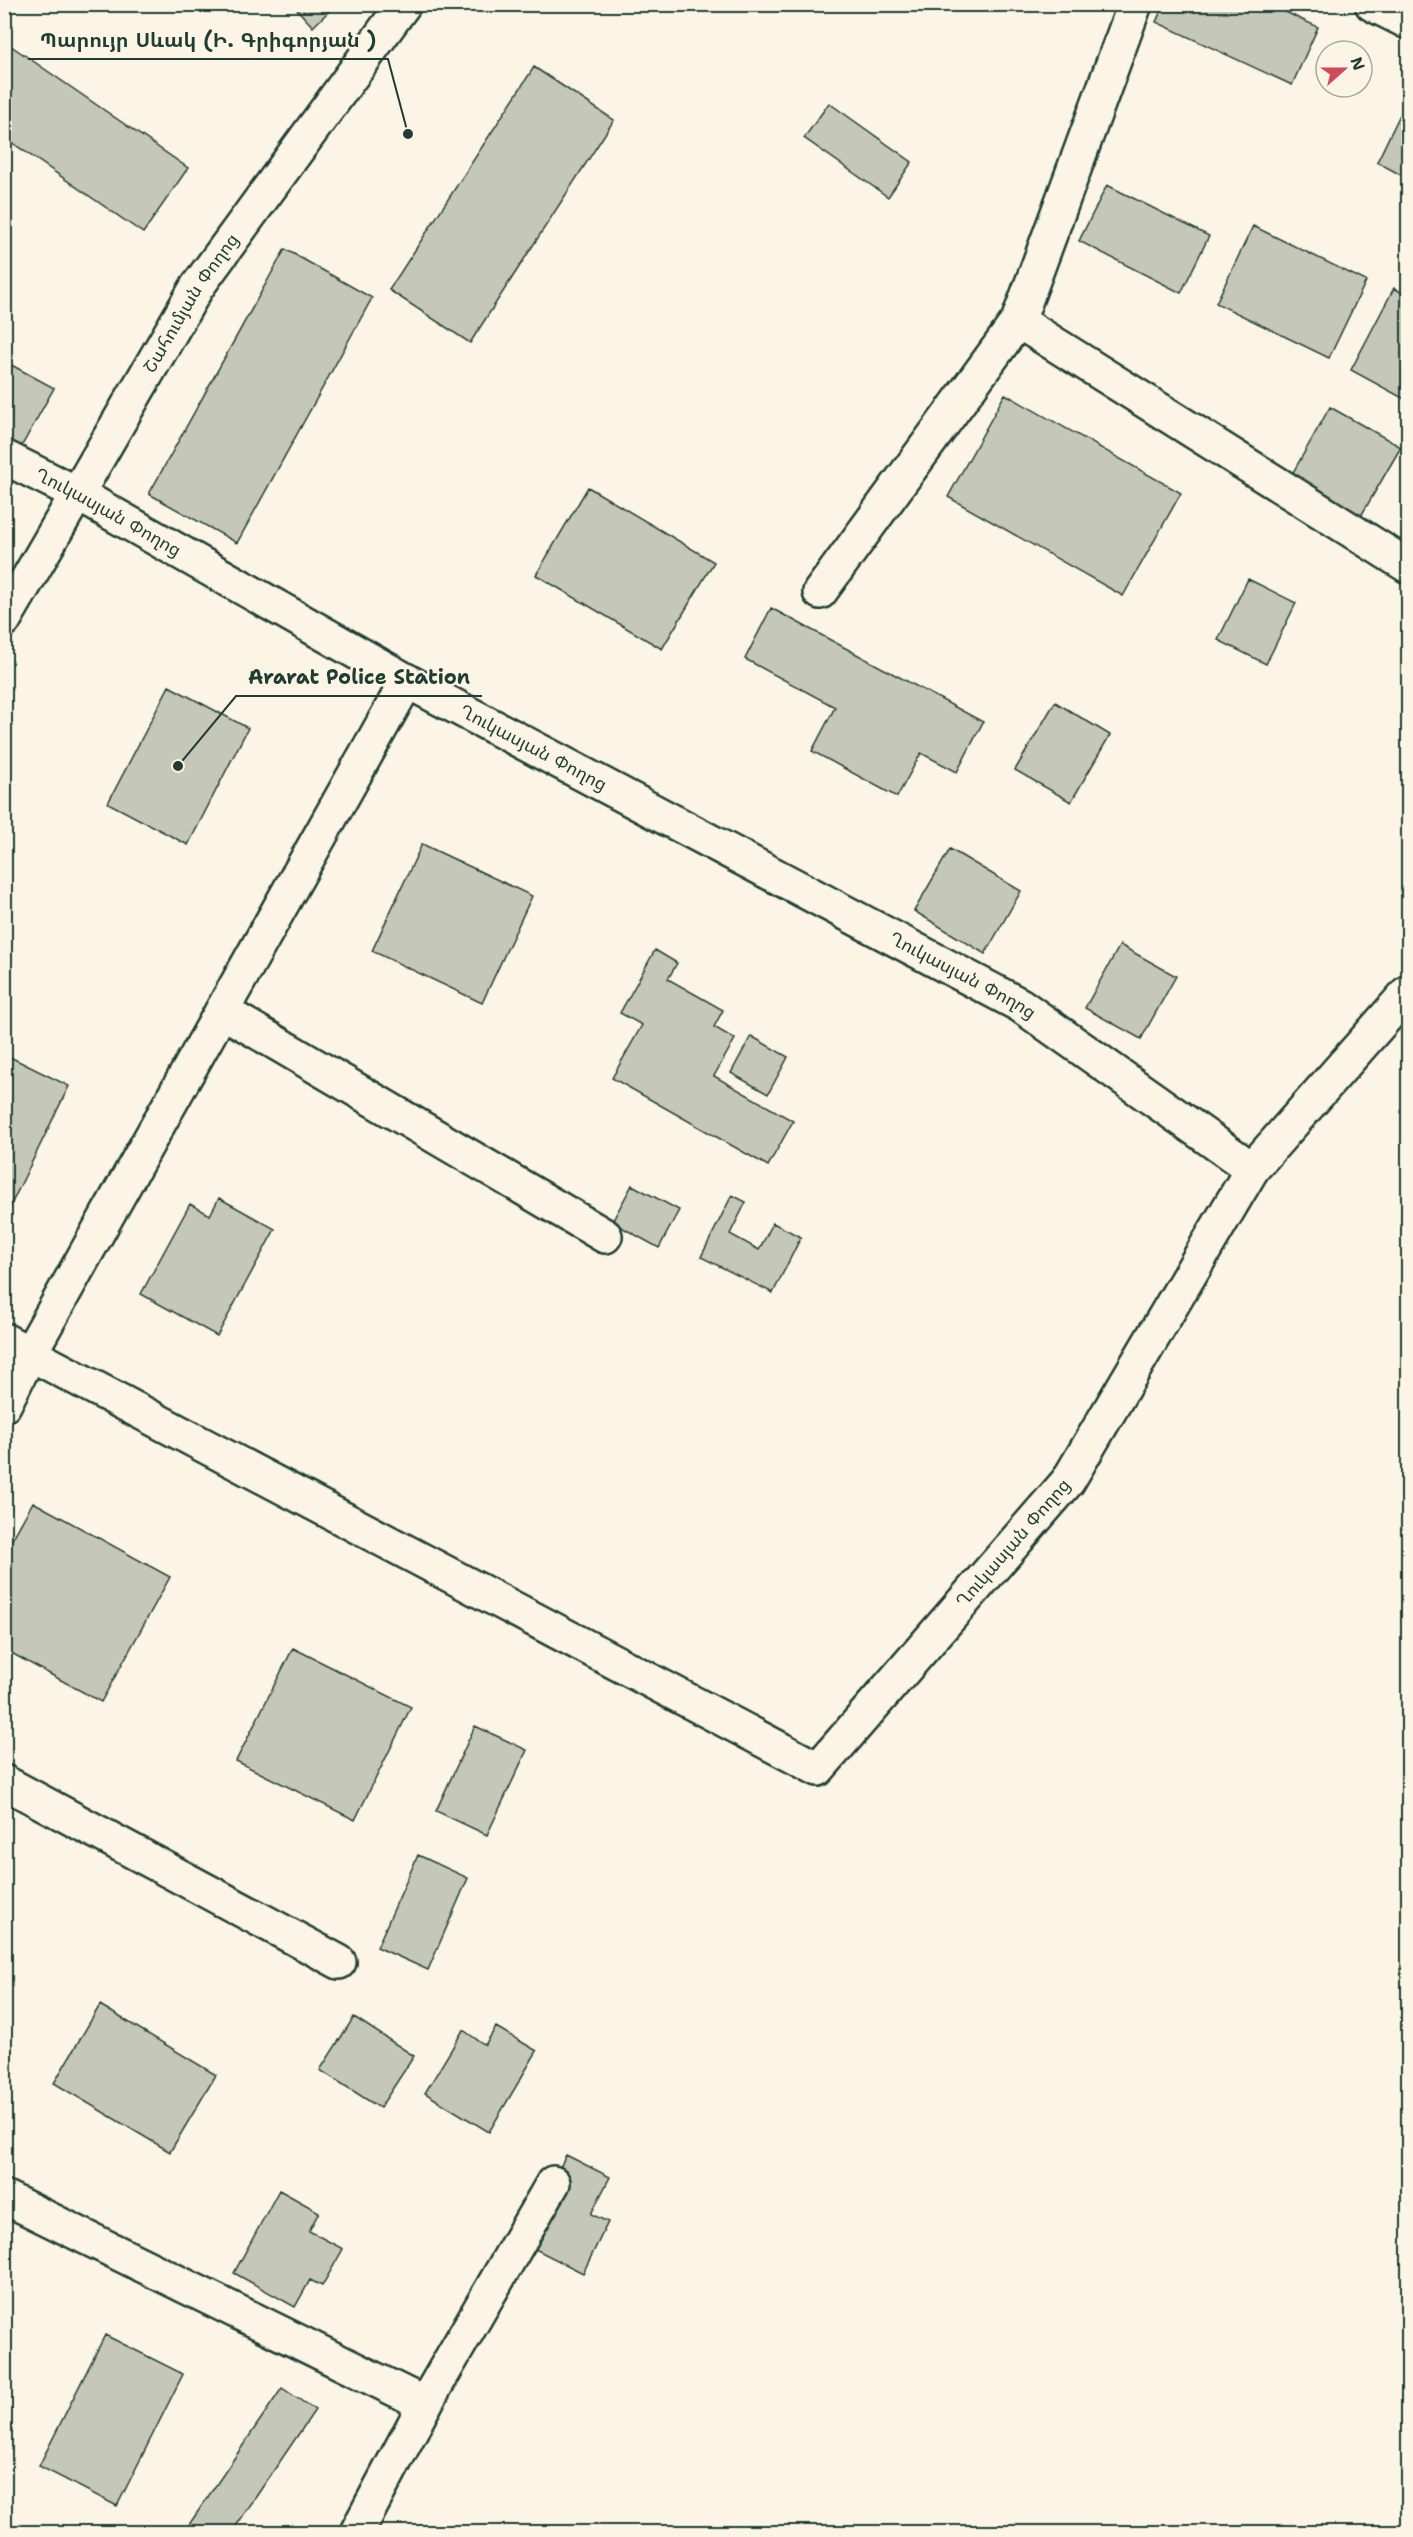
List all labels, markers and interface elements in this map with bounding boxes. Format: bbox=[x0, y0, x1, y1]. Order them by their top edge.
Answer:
callout: Պարույր Սևակ (Ի. Գրիգորյան ) bbox=[28, 21, 388, 59]
text: Պարույր Սևակ (Ի. Գրիգորյան ) bbox=[40, 27, 376, 53]
north arrow bbox=[1314, 39, 1374, 99]
text: N bbox=[1345, 54, 1370, 73]
street label: Շահումյան Փողոց bbox=[138, 229, 244, 377]
street label: Ղուկասյան Փողոց bbox=[31, 462, 186, 562]
callout: Ararat Police Station bbox=[236, 658, 482, 696]
text: Ararat Police Station bbox=[248, 664, 470, 690]
street label: Ղուկասյան Փողոց bbox=[455, 699, 611, 797]
street label: Ղուկասյան Փողոց bbox=[885, 926, 1041, 1025]
street label: Ղուկասյան Փողոց bbox=[950, 1473, 1076, 1613]

